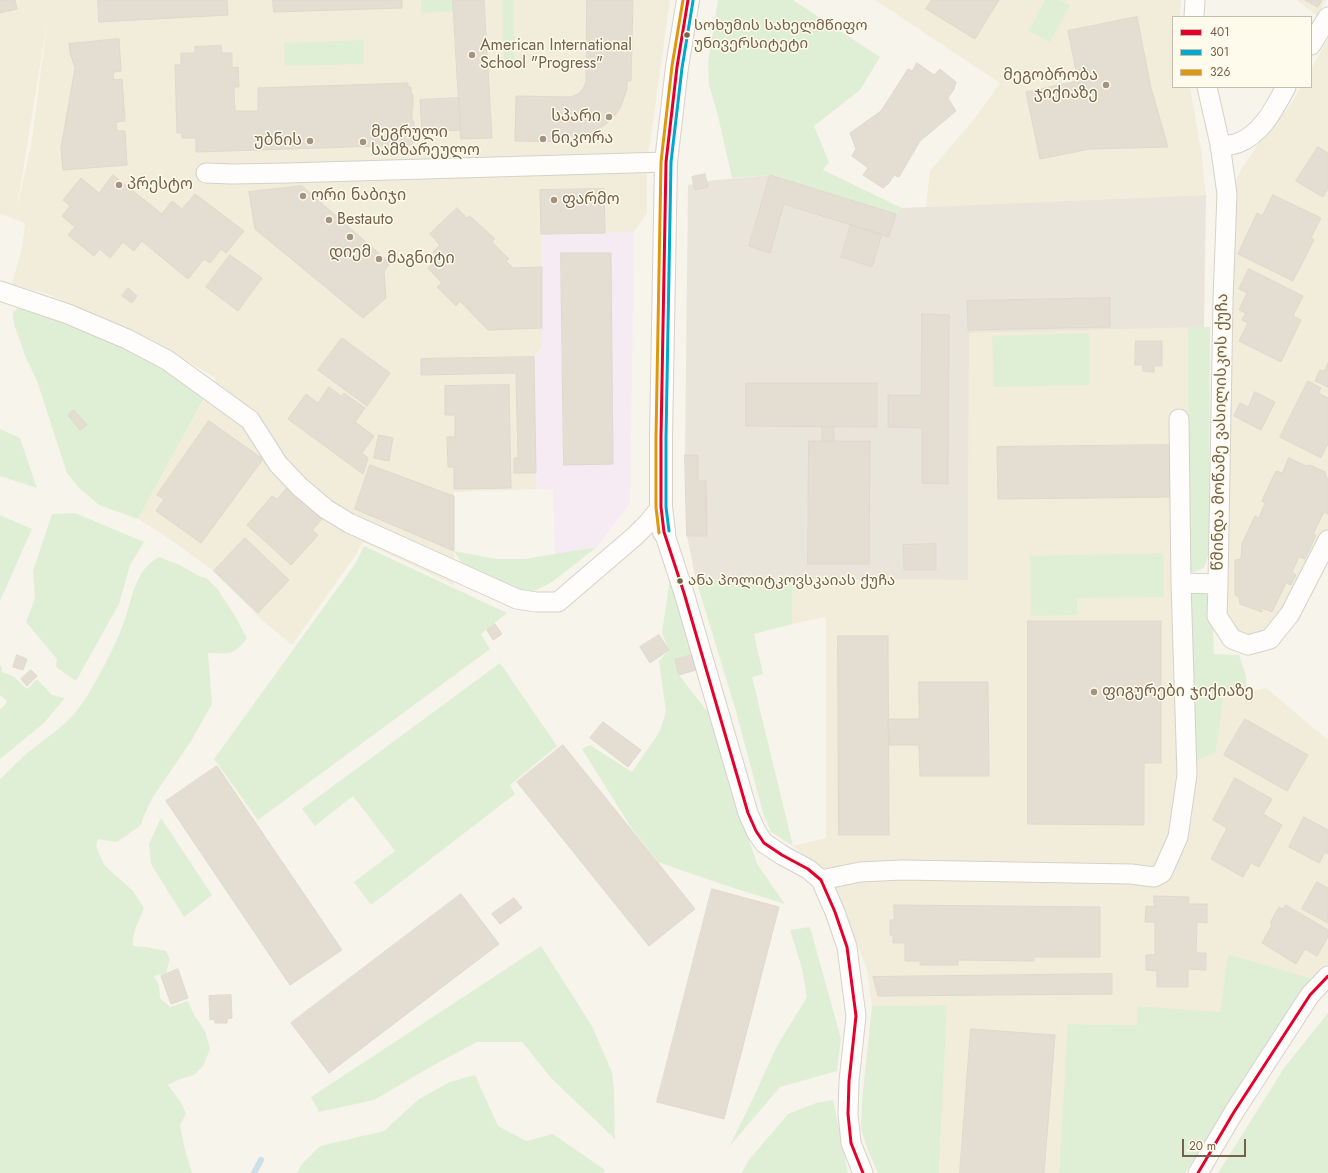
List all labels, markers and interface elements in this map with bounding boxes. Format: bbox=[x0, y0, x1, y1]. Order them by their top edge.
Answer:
legend bbox=[1172, 16, 1312, 88]
place label: სოხუმის სახელმწიფო უნივერსიტეტი bbox=[694, 17, 867, 52]
text: 401 bbox=[1210, 23, 1230, 41]
marker: სოხუმის სახელმწიფო უნივერსიტეტი bbox=[682, 30, 692, 40]
place label: American International School "Progress" bbox=[480, 36, 632, 74]
text: 301 bbox=[1210, 43, 1229, 61]
marker: American International School "Progress" bbox=[467, 50, 477, 60]
text: 326 bbox=[1210, 63, 1230, 81]
place label: მეგობრობა ჯიქიაზე bbox=[1003, 66, 1098, 104]
marker: მეგობრობა ჯიქიაზე bbox=[1101, 80, 1111, 90]
place label: სპარი bbox=[551, 107, 601, 127]
marker: სპარი bbox=[604, 112, 614, 122]
place label: მეგრული სამზარეულო bbox=[371, 123, 480, 161]
place label: ნიკორა bbox=[551, 129, 613, 149]
place label: უბნის bbox=[254, 131, 302, 151]
marker: ნიკორა bbox=[538, 134, 548, 144]
marker: უბნის bbox=[305, 136, 315, 146]
marker: მეგრული სამზარეულო bbox=[358, 137, 368, 147]
place label: პრესტო bbox=[127, 175, 193, 195]
marker: პრესტო bbox=[114, 180, 124, 190]
place label: ორი ნაბიჯი bbox=[311, 186, 406, 206]
place label: ფარმო bbox=[562, 190, 620, 210]
marker: ორი ნაბიჯი bbox=[298, 191, 308, 201]
marker: ფარმო bbox=[549, 195, 559, 205]
place label: Bestauto bbox=[337, 210, 393, 230]
marker: Bestauto bbox=[324, 215, 334, 225]
marker: დიემ bbox=[345, 232, 355, 242]
place label: დიემ bbox=[329, 243, 371, 263]
place label: მაგნიტი bbox=[387, 249, 455, 269]
marker: მაგნიტი bbox=[374, 254, 384, 264]
street label: წმინდა მოწამე ვასილისკოს ქუჩა bbox=[1209, 293, 1233, 571]
place label: ანა პოლიტკოვსკაიას ქუჩა bbox=[688, 572, 895, 590]
marker: ანა პოლიტკოვსკაიას ქუჩა bbox=[675, 576, 685, 586]
place label: ფიგურები ჯიქიაზე bbox=[1102, 682, 1254, 702]
marker: ფიგურები ჯიქიაზე bbox=[1089, 687, 1099, 697]
scale bar bbox=[1184, 1131, 1248, 1157]
text: 20 m bbox=[1189, 1137, 1216, 1155]

